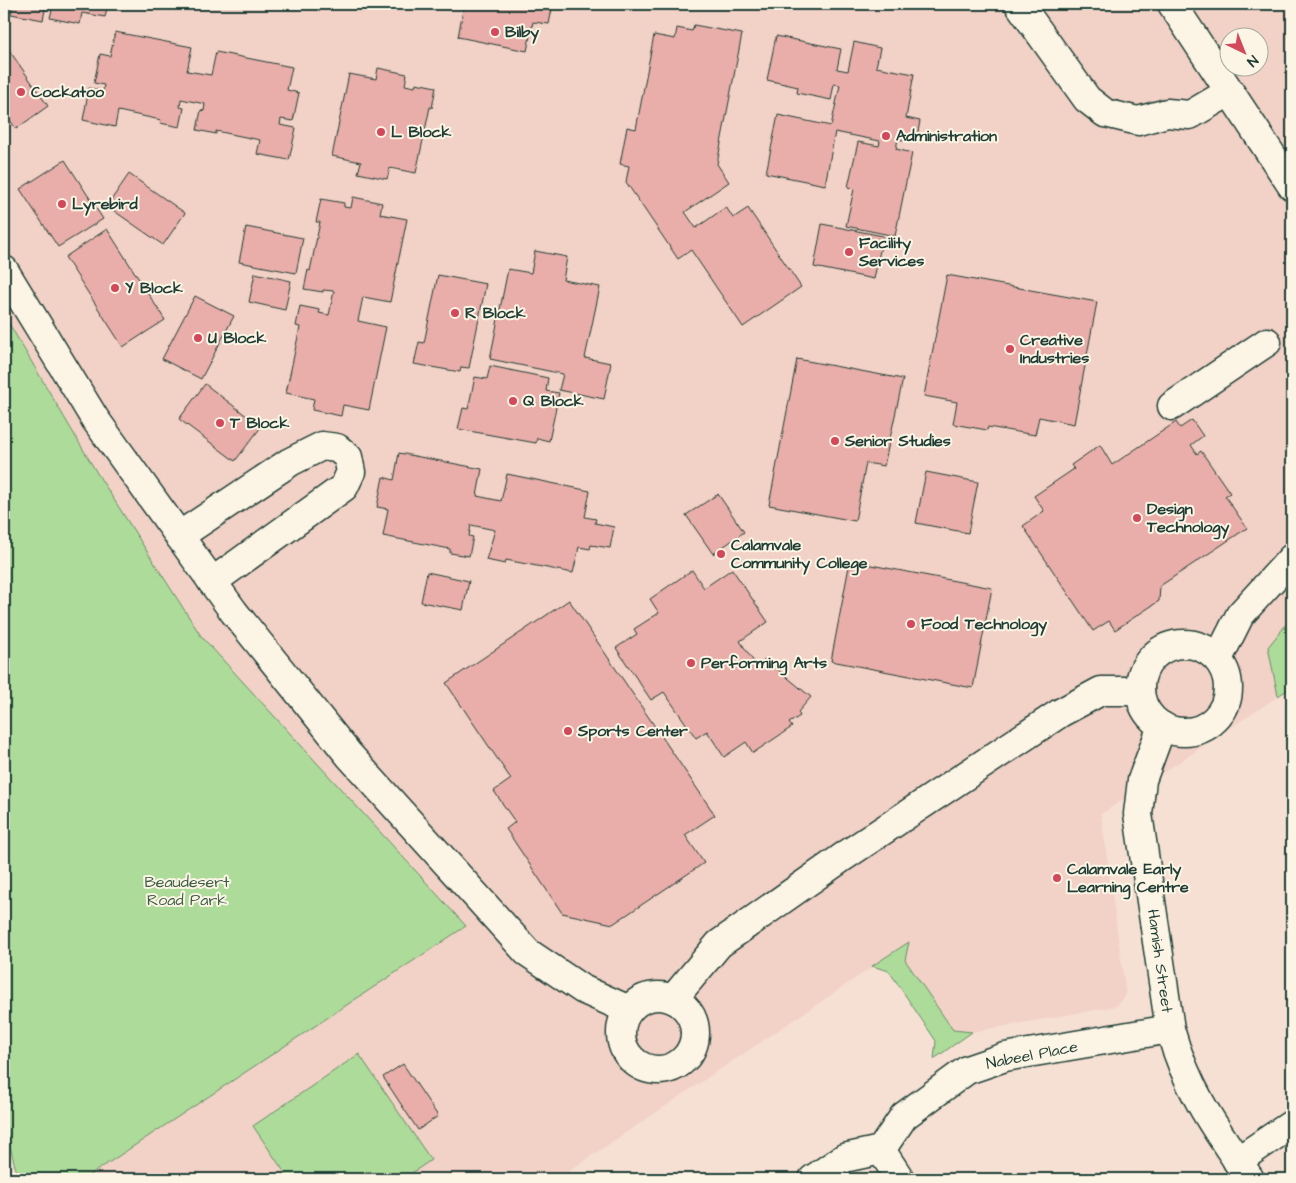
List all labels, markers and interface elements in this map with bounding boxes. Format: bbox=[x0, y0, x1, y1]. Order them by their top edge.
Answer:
place label: Bilby bbox=[505, 21, 539, 44]
marker: Bilby bbox=[489, 26, 501, 38]
north arrow bbox=[1218, 28, 1268, 78]
text: N bbox=[1242, 50, 1262, 71]
place label: Cockatoo bbox=[31, 81, 105, 103]
marker: Cockatoo bbox=[15, 86, 27, 98]
place label: L Block bbox=[391, 121, 452, 143]
place label: Administration bbox=[896, 125, 997, 147]
marker: L Block bbox=[375, 126, 387, 138]
marker: Administration bbox=[880, 130, 892, 142]
place label: Lyrebird bbox=[72, 193, 139, 216]
marker: Lyrebird bbox=[56, 198, 68, 210]
place label: Facility Services bbox=[858, 232, 924, 272]
marker: Facility Services bbox=[843, 246, 855, 258]
place label: Y Block bbox=[125, 277, 183, 299]
marker: Y Block bbox=[109, 282, 121, 294]
place label: R Block bbox=[465, 302, 526, 324]
marker: R Block bbox=[449, 307, 461, 319]
place label: U Block bbox=[208, 327, 266, 349]
place label: Creative Industries bbox=[1020, 329, 1089, 369]
marker: U Block bbox=[192, 332, 204, 344]
marker: Creative Industries bbox=[1004, 343, 1016, 355]
place label: Q Block bbox=[523, 390, 584, 412]
marker: Q Block bbox=[507, 395, 519, 407]
place label: T Block bbox=[229, 412, 289, 434]
marker: T Block bbox=[214, 417, 226, 429]
place label: Senior Studies bbox=[844, 430, 951, 452]
marker: Senior Studies bbox=[829, 435, 841, 447]
place label: Design Technology bbox=[1146, 498, 1229, 540]
marker: Design Technology bbox=[1131, 512, 1143, 524]
place label: Calamvale Community College bbox=[731, 534, 868, 576]
marker: Calamvale Community College bbox=[715, 548, 727, 560]
place label: Food Technology bbox=[921, 613, 1047, 637]
marker: Food Technology bbox=[905, 618, 917, 630]
place label: Performing Arts bbox=[701, 652, 827, 676]
marker: Performing Arts bbox=[685, 657, 697, 669]
place label: Sports Center bbox=[577, 720, 688, 742]
marker: Sports Center bbox=[562, 725, 574, 737]
place label: Calamvale Early Learning Centre bbox=[1067, 858, 1189, 900]
park label: Beaudesert Road Park bbox=[144, 871, 230, 911]
marker: Calamvale Early Learning Centre bbox=[1051, 872, 1063, 884]
street label: Hamish Street bbox=[1142, 908, 1178, 1015]
street label: Nabeel Place bbox=[984, 1035, 1080, 1075]

